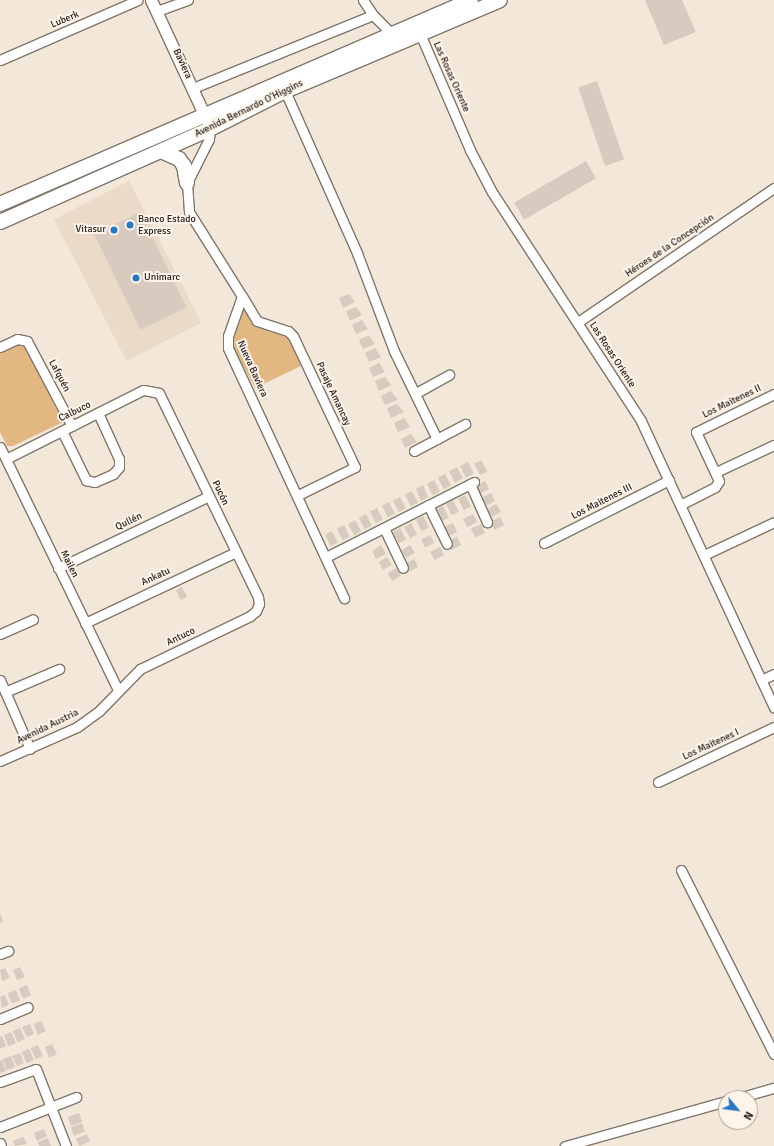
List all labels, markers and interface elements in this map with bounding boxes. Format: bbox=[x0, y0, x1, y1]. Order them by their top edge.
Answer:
street label: Luberk bbox=[49, 9, 81, 31]
street label: Las Rosas Oriente bbox=[430, 40, 472, 114]
street label: Baviera bbox=[170, 47, 194, 81]
street label: Avenida Bernardo O'Higgins bbox=[193, 78, 305, 140]
street label: Héroes de la Concepción bbox=[623, 212, 717, 280]
place label: Banco Estado Express bbox=[138, 213, 196, 236]
marker: Banco Estado Express bbox=[125, 220, 135, 230]
place label: Vitasur bbox=[76, 224, 106, 236]
marker: Vitasur bbox=[109, 225, 119, 235]
place label: Unimarc bbox=[144, 272, 180, 284]
marker: Unimarc bbox=[131, 273, 141, 283]
street label: Las Rosas Oriente bbox=[586, 320, 638, 390]
street label: Nueva Baviera bbox=[234, 339, 270, 399]
street label: Lafquén bbox=[46, 358, 72, 394]
street label: Pasaje Amancay bbox=[313, 360, 353, 428]
street label: Los Maitenes II bbox=[701, 383, 763, 421]
street label: Calbuco bbox=[57, 399, 93, 425]
street label: Pucón bbox=[209, 479, 231, 507]
street label: Los Maitenes III bbox=[570, 481, 634, 523]
street label: Qullén bbox=[114, 510, 144, 534]
street label: Mailen bbox=[57, 548, 81, 580]
street label: Ankatu bbox=[140, 565, 172, 589]
street label: Antuco bbox=[165, 625, 197, 649]
street label: Avenida Austria bbox=[15, 707, 81, 747]
street label: Los Maitenes I bbox=[681, 727, 741, 763]
north arrow bbox=[718, 1090, 758, 1130]
text: N bbox=[741, 1109, 756, 1122]

